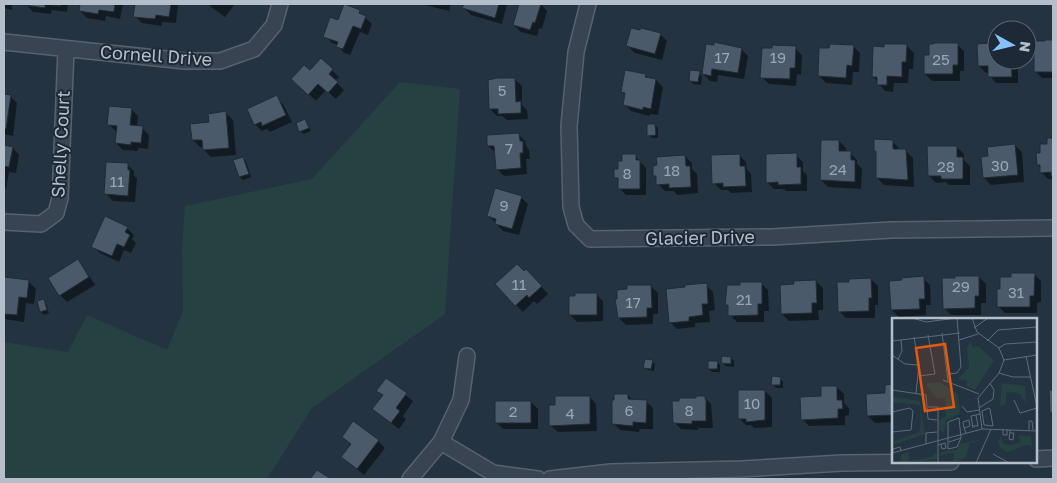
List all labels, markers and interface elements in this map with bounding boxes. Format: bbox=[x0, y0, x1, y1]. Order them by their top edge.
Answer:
north arrow bbox=[987, 20, 1037, 70]
street label: Cornell Drive bbox=[99, 40, 213, 70]
text: N bbox=[1016, 40, 1035, 53]
house number: 17 bbox=[714, 48, 730, 66]
house number: 19 bbox=[770, 48, 786, 66]
house number: 25 bbox=[932, 50, 950, 68]
house number: 5 bbox=[498, 81, 506, 99]
street label: Shelly Court bbox=[46, 90, 74, 198]
house number: 7 bbox=[505, 139, 513, 157]
house number: 30 bbox=[991, 156, 1009, 174]
house number: 28 bbox=[937, 157, 955, 175]
house number: 24 bbox=[829, 160, 847, 178]
house number: 18 bbox=[664, 161, 680, 179]
house number: 8 bbox=[622, 164, 632, 182]
house number: 11 bbox=[110, 172, 124, 190]
house number: 9 bbox=[499, 196, 509, 214]
street label: Glacier Drive bbox=[645, 225, 755, 249]
house number: 11 bbox=[512, 275, 526, 293]
house number: 29 bbox=[952, 277, 970, 295]
house number: 31 bbox=[1008, 283, 1024, 301]
house number: 21 bbox=[736, 290, 752, 308]
house number: 17 bbox=[625, 293, 641, 311]
inset map bbox=[892, 318, 1037, 463]
house number: 10 bbox=[744, 394, 760, 412]
house number: 6 bbox=[624, 401, 634, 419]
house number: 8 bbox=[684, 401, 694, 419]
house number: 2 bbox=[509, 402, 517, 420]
house number: 4 bbox=[565, 404, 575, 422]

